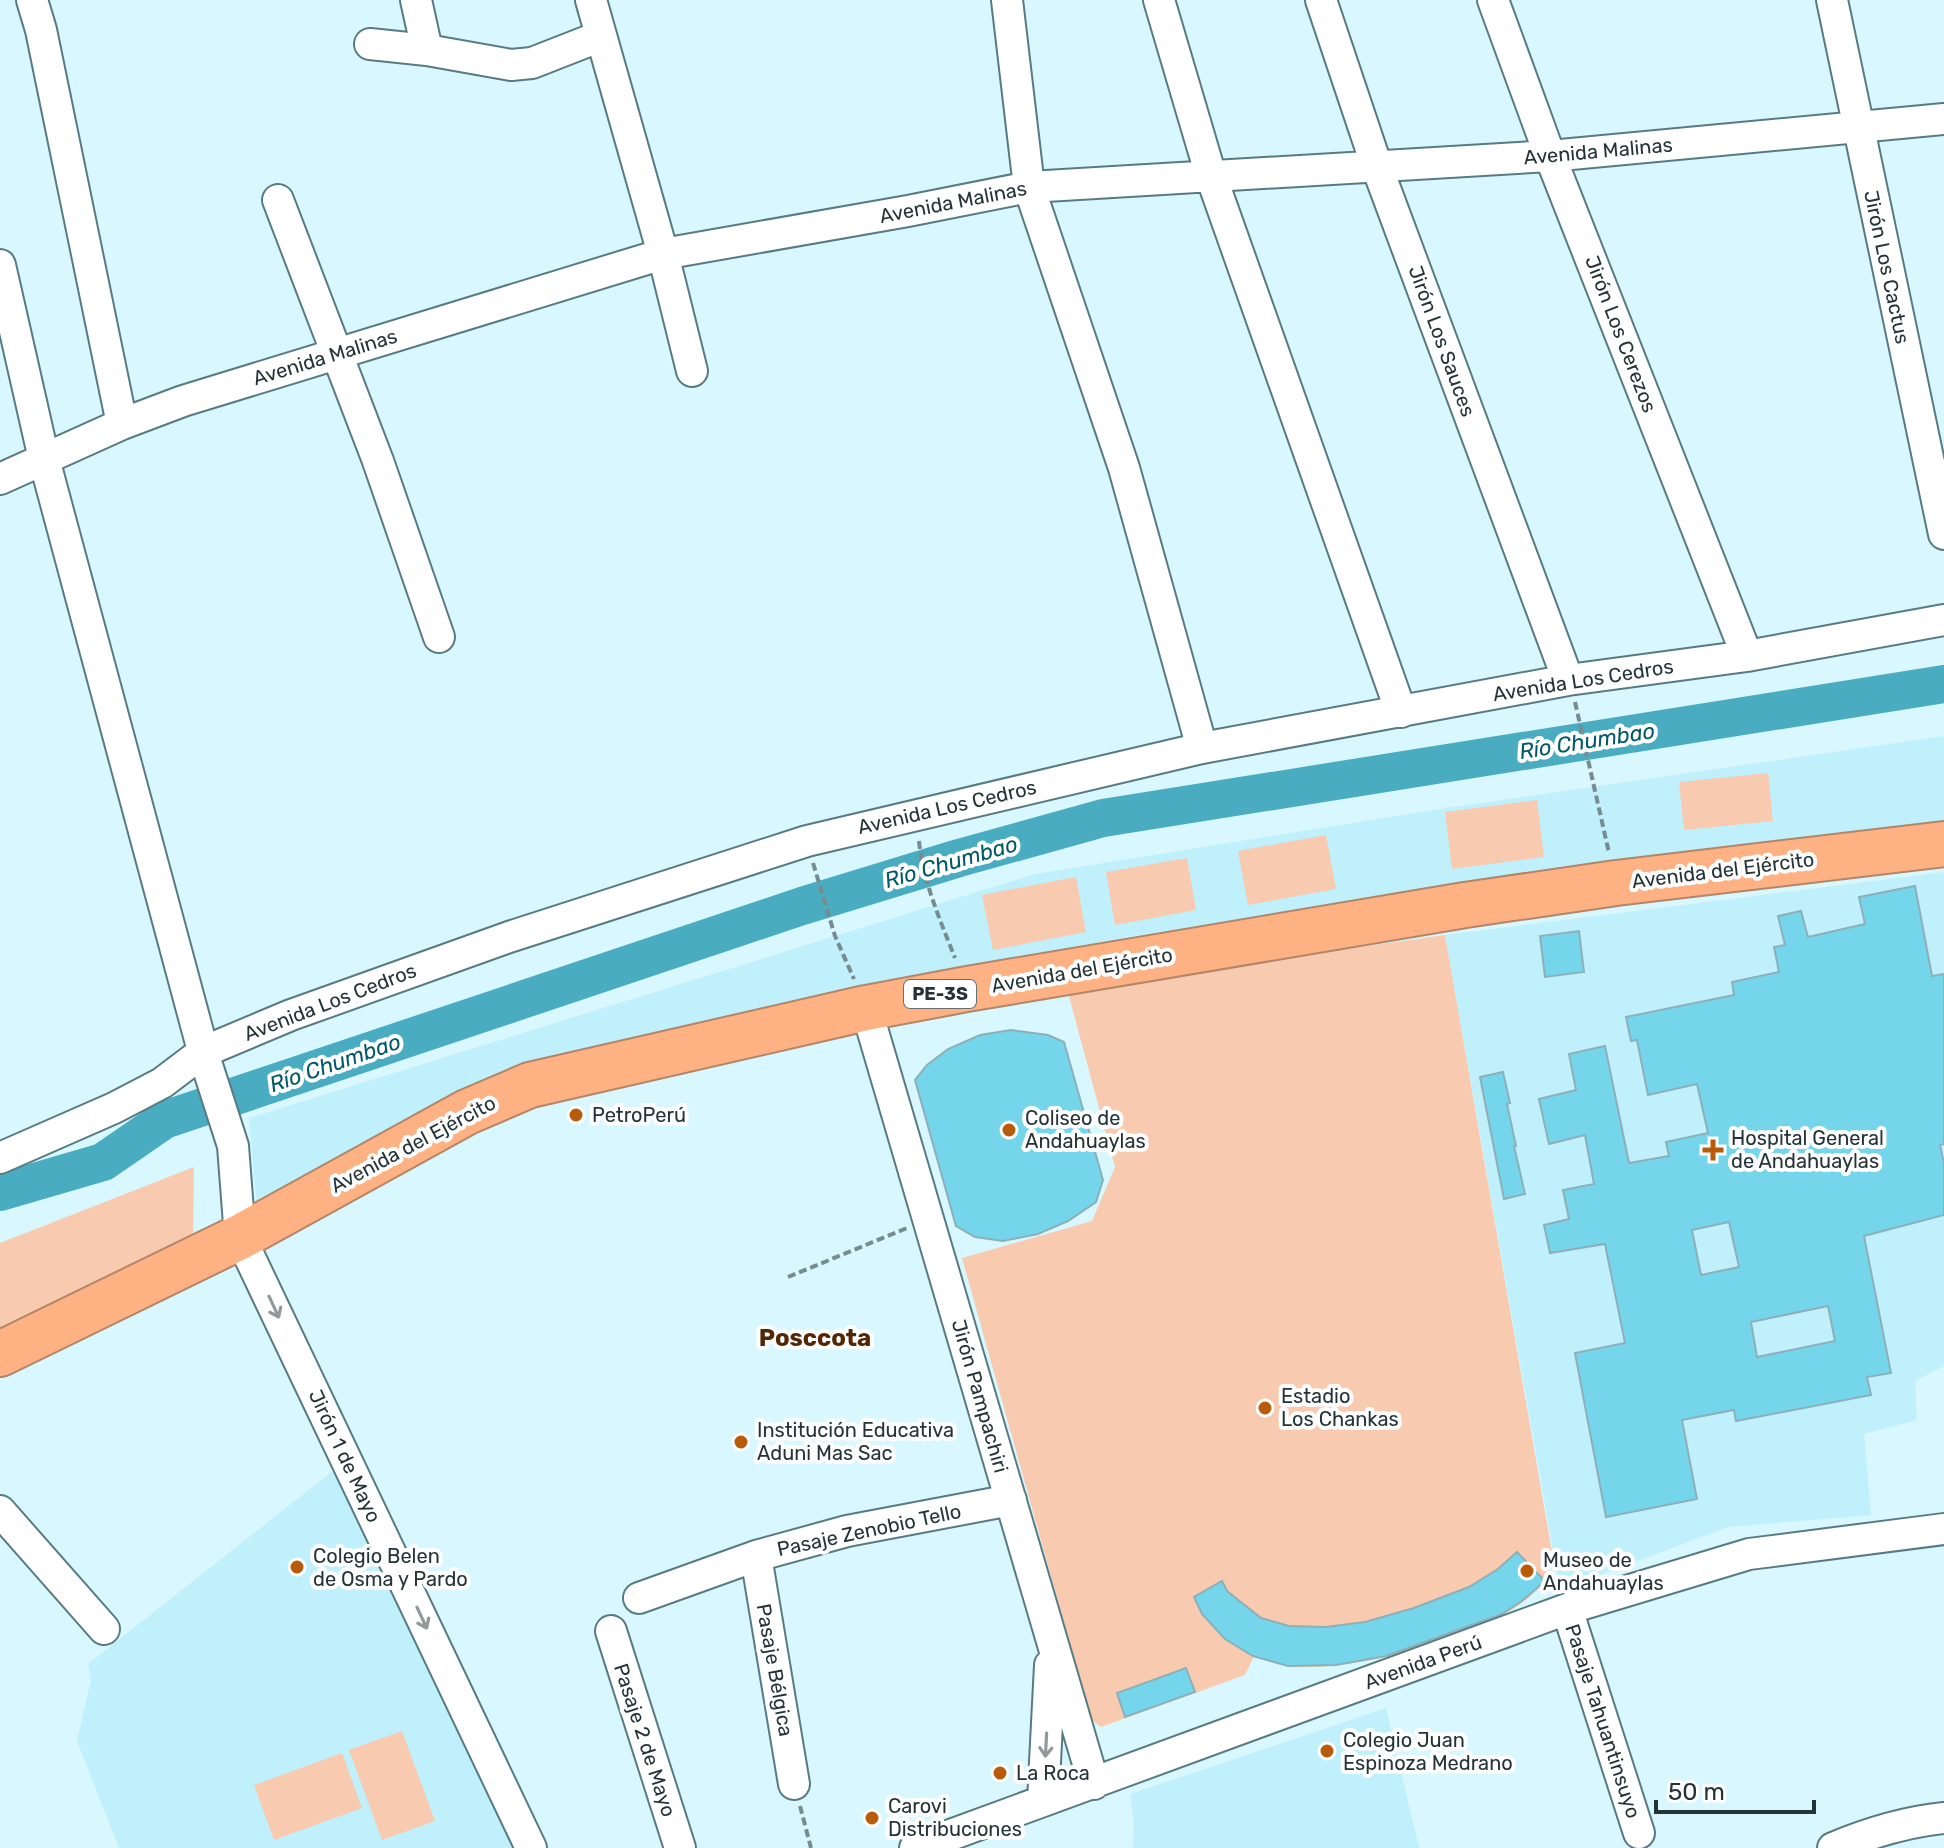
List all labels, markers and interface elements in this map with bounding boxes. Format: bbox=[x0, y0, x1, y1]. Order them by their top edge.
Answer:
street label: Avenida Malinas bbox=[1523, 133, 1673, 169]
street label: Avenida Malinas bbox=[877, 176, 1029, 228]
street label: Jirón Los Cactus bbox=[1859, 188, 1915, 346]
street label: Jirón Los Cerezos bbox=[1580, 252, 1662, 416]
street label: Jirón Los Sauces bbox=[1404, 262, 1480, 420]
street label: Avenida Malinas bbox=[250, 324, 400, 390]
street label: Avenida Los Cedros bbox=[1491, 654, 1675, 706]
water label: Río Chumbao bbox=[1517, 717, 1657, 765]
street label: Avenida Los Cedros bbox=[855, 775, 1039, 839]
water label: Río Chumbao bbox=[881, 830, 1021, 894]
street label: Avenida del Ejército bbox=[1630, 847, 1816, 893]
street label: Avenida del Ejército bbox=[990, 942, 1174, 998]
street label: Avenida Los Cedros bbox=[240, 958, 420, 1046]
road number: PE-3S bbox=[904, 980, 976, 1008]
water label: Río Chumbao bbox=[266, 1028, 404, 1098]
street label: Avenida del Ejército bbox=[326, 1090, 500, 1198]
place label: PetroPerú bbox=[592, 1103, 686, 1127]
marker: PetroPerú bbox=[567, 1106, 585, 1124]
place label: Coliseo de Andahuaylas bbox=[1025, 1106, 1146, 1153]
marker: Coliseo de Andahuaylas bbox=[1000, 1121, 1018, 1139]
place label: Hospital General de Andahuaylas bbox=[1731, 1126, 1884, 1173]
marker: Hospital General de Andahuaylas bbox=[1702, 1139, 1724, 1161]
one-way arrow bbox=[267, 1295, 282, 1319]
street label: Jirón Pampachiri bbox=[947, 1317, 1013, 1475]
district label: Posccota bbox=[759, 1324, 871, 1352]
place label: Estadio Los Chankas bbox=[1281, 1384, 1399, 1431]
street label: Jirón 1 de Mayo bbox=[304, 1386, 386, 1526]
marker: Estadio Los Chankas bbox=[1256, 1399, 1274, 1417]
place label: Institución Educativa Aduni Mas Sac bbox=[757, 1418, 954, 1465]
marker: Institución Educativa Aduni Mas Sac bbox=[732, 1433, 750, 1451]
street label: Pasaje Zenobio Tello bbox=[775, 1499, 963, 1561]
place label: Colegio Belen de Osma y Pardo bbox=[313, 1544, 468, 1591]
place label: Museo de Andahuaylas bbox=[1543, 1548, 1664, 1595]
marker: Colegio Belen de Osma y Pardo bbox=[288, 1558, 306, 1576]
marker: Museo de Andahuaylas bbox=[1518, 1562, 1536, 1580]
street label: Pasaje Bélgica bbox=[751, 1602, 799, 1738]
one-way arrow bbox=[415, 1605, 430, 1629]
street label: Pasaje Tahuantinsuyo bbox=[1560, 1621, 1646, 1821]
street label: Avenida Perú bbox=[1361, 1630, 1485, 1694]
street label: Pasaje 2 de Mayo bbox=[609, 1660, 681, 1820]
place label: Colegio Juan Espinoza Medrano bbox=[1343, 1728, 1513, 1775]
one-way arrow bbox=[1038, 1731, 1053, 1758]
marker: Colegio Juan Espinoza Medrano bbox=[1318, 1742, 1336, 1760]
place label: La Roca bbox=[1016, 1761, 1090, 1785]
marker: La Roca bbox=[991, 1764, 1009, 1782]
scale bar bbox=[1656, 1764, 1814, 1814]
text: 50 m bbox=[1668, 1778, 1725, 1806]
place label: Carovi Distribuciones bbox=[888, 1794, 1022, 1841]
marker: Carovi Distribuciones bbox=[863, 1809, 881, 1827]

